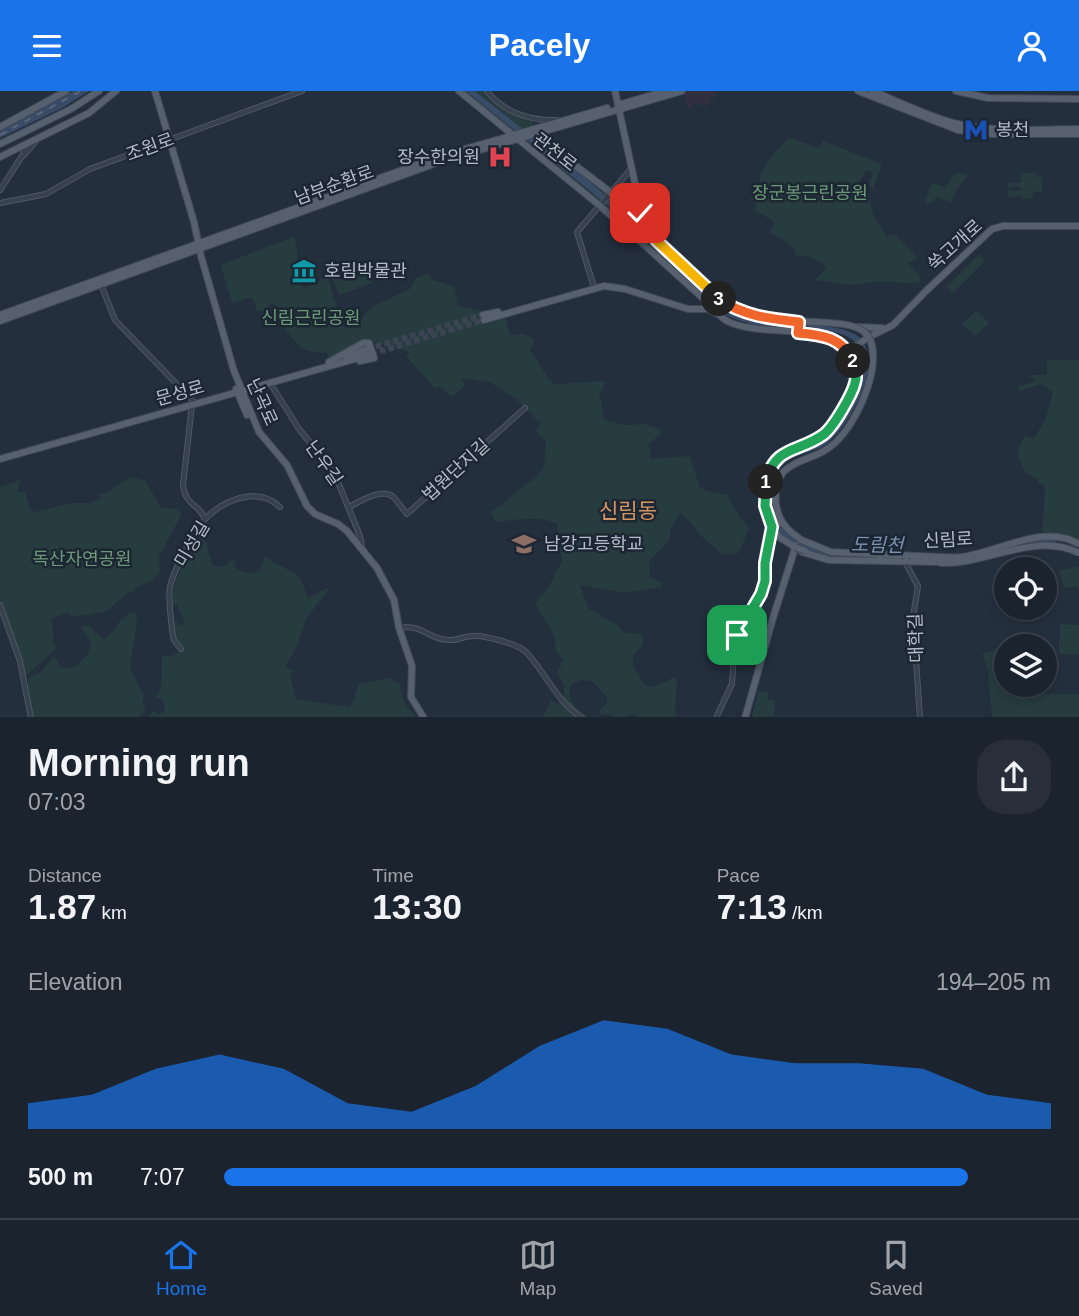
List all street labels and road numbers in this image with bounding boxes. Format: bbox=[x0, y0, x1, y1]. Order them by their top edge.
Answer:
street label: 조원로 bbox=[123, 129, 177, 165]
street label: 관천로 bbox=[529, 129, 581, 175]
street label: 남부순환로 bbox=[292, 161, 376, 209]
street label: 쑥고개로 bbox=[924, 215, 986, 275]
street label: 난곡로 bbox=[243, 375, 281, 429]
street label: 문성로 bbox=[153, 377, 207, 409]
street label: 법원단지길 bbox=[419, 435, 493, 505]
street label: 난우길 bbox=[302, 437, 346, 489]
street label: 미성길 bbox=[171, 518, 213, 570]
street label: 신림로 bbox=[923, 529, 973, 551]
street label: 대학길 bbox=[905, 613, 927, 663]

